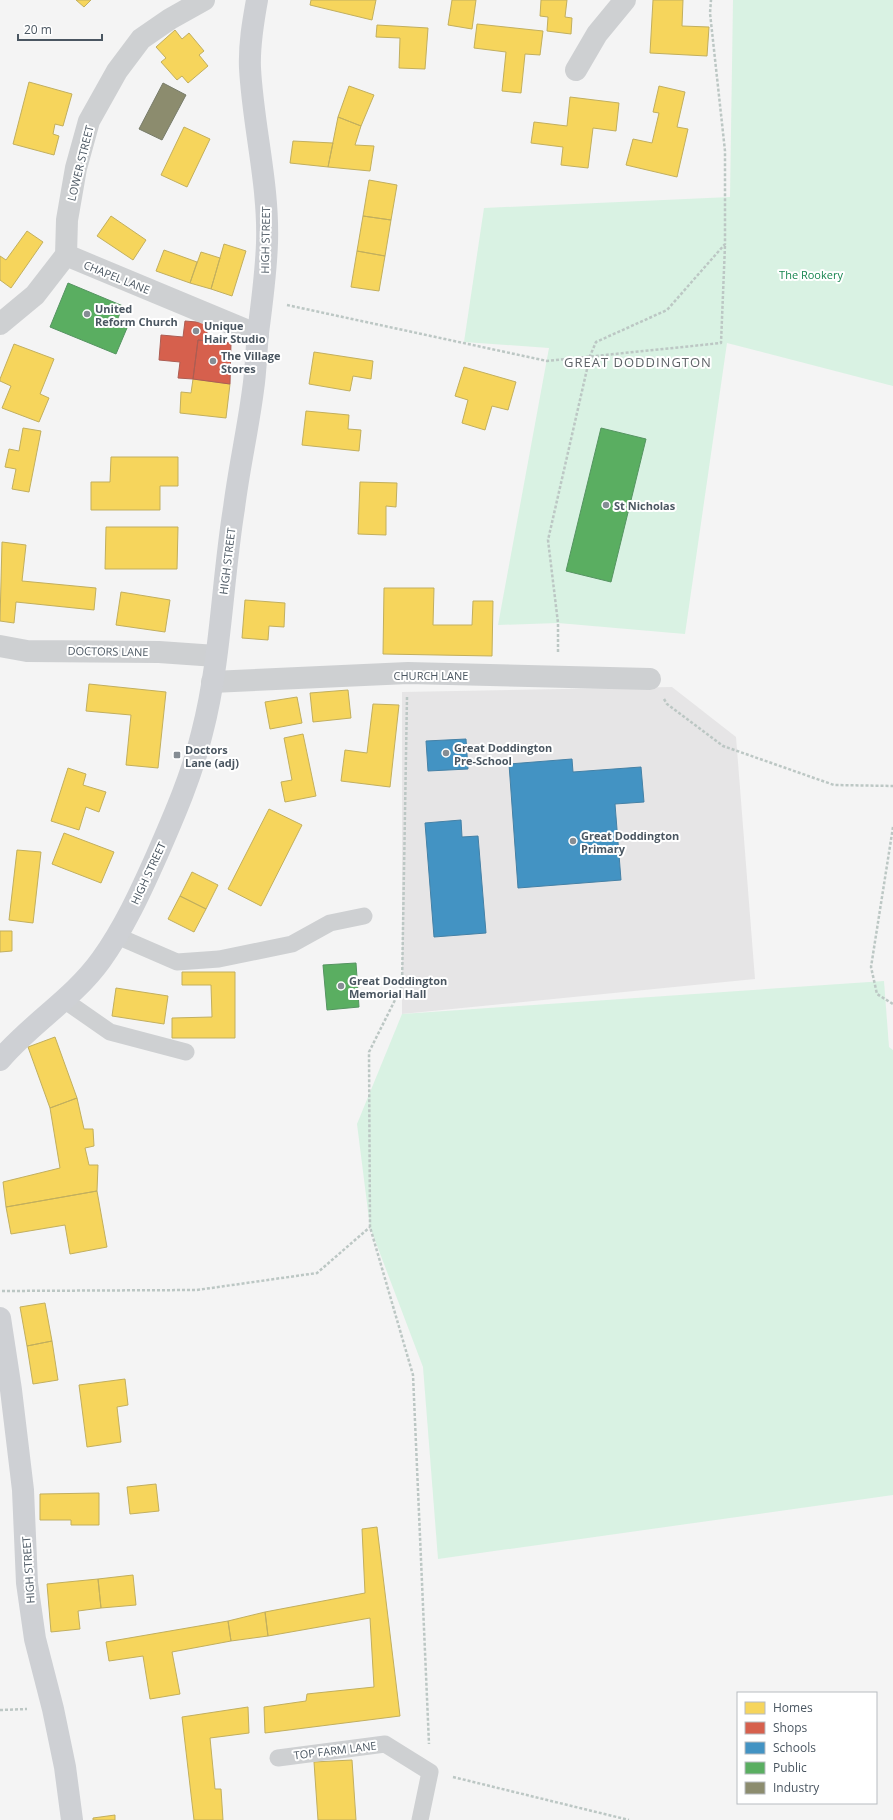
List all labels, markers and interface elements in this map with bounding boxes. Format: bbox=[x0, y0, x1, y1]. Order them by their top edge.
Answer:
scale bar bbox=[18, 16, 102, 42]
text: 20 m bbox=[24, 21, 52, 38]
street label: LOWER STREET bbox=[63, 124, 97, 202]
street label: HIGH STREET bbox=[257, 206, 273, 274]
street label: CHAPEL LANE bbox=[82, 257, 152, 297]
park label: The Rookery bbox=[779, 267, 843, 282]
place label: United Reform Church bbox=[95, 301, 178, 329]
marker: United Reform Church bbox=[82, 309, 92, 319]
place label: Unique Hair Studio bbox=[204, 318, 266, 346]
marker: Unique Hair Studio bbox=[191, 326, 201, 336]
place label: The Village Stores bbox=[221, 348, 281, 376]
district label: GREAT DODDINGTON bbox=[564, 353, 712, 371]
marker: The Village Stores bbox=[208, 356, 218, 366]
place label: St Nicholas bbox=[614, 498, 676, 513]
marker: St Nicholas bbox=[601, 500, 611, 510]
street label: HIGH STREET bbox=[215, 527, 239, 595]
street label: DOCTORS LANE bbox=[67, 643, 149, 659]
street label: CHURCH LANE bbox=[394, 668, 468, 683]
place label: Great Doddington Pre-School bbox=[454, 740, 552, 768]
place label: Doctors Lane (adj) bbox=[185, 742, 239, 770]
marker: Great Doddington Pre-School bbox=[441, 748, 451, 758]
marker: Doctors Lane (adj) bbox=[172, 750, 182, 760]
place label: Great Doddington Primary bbox=[581, 828, 679, 856]
marker: Great Doddington Primary bbox=[568, 836, 578, 846]
street label: HIGH STREET bbox=[127, 839, 169, 907]
place label: Great Doddington Memorial Hall bbox=[349, 973, 447, 1001]
marker: Great Doddington Memorial Hall bbox=[336, 981, 346, 991]
street label: HIGH STREET bbox=[18, 1536, 38, 1604]
legend bbox=[737, 1692, 877, 1804]
text: Homes bbox=[773, 1699, 813, 1716]
text: Shops bbox=[773, 1719, 808, 1736]
street label: TOP FARM LANE bbox=[293, 1737, 377, 1763]
text: Schools bbox=[773, 1739, 816, 1756]
text: Public bbox=[773, 1759, 807, 1776]
text: Industry bbox=[773, 1779, 820, 1796]

